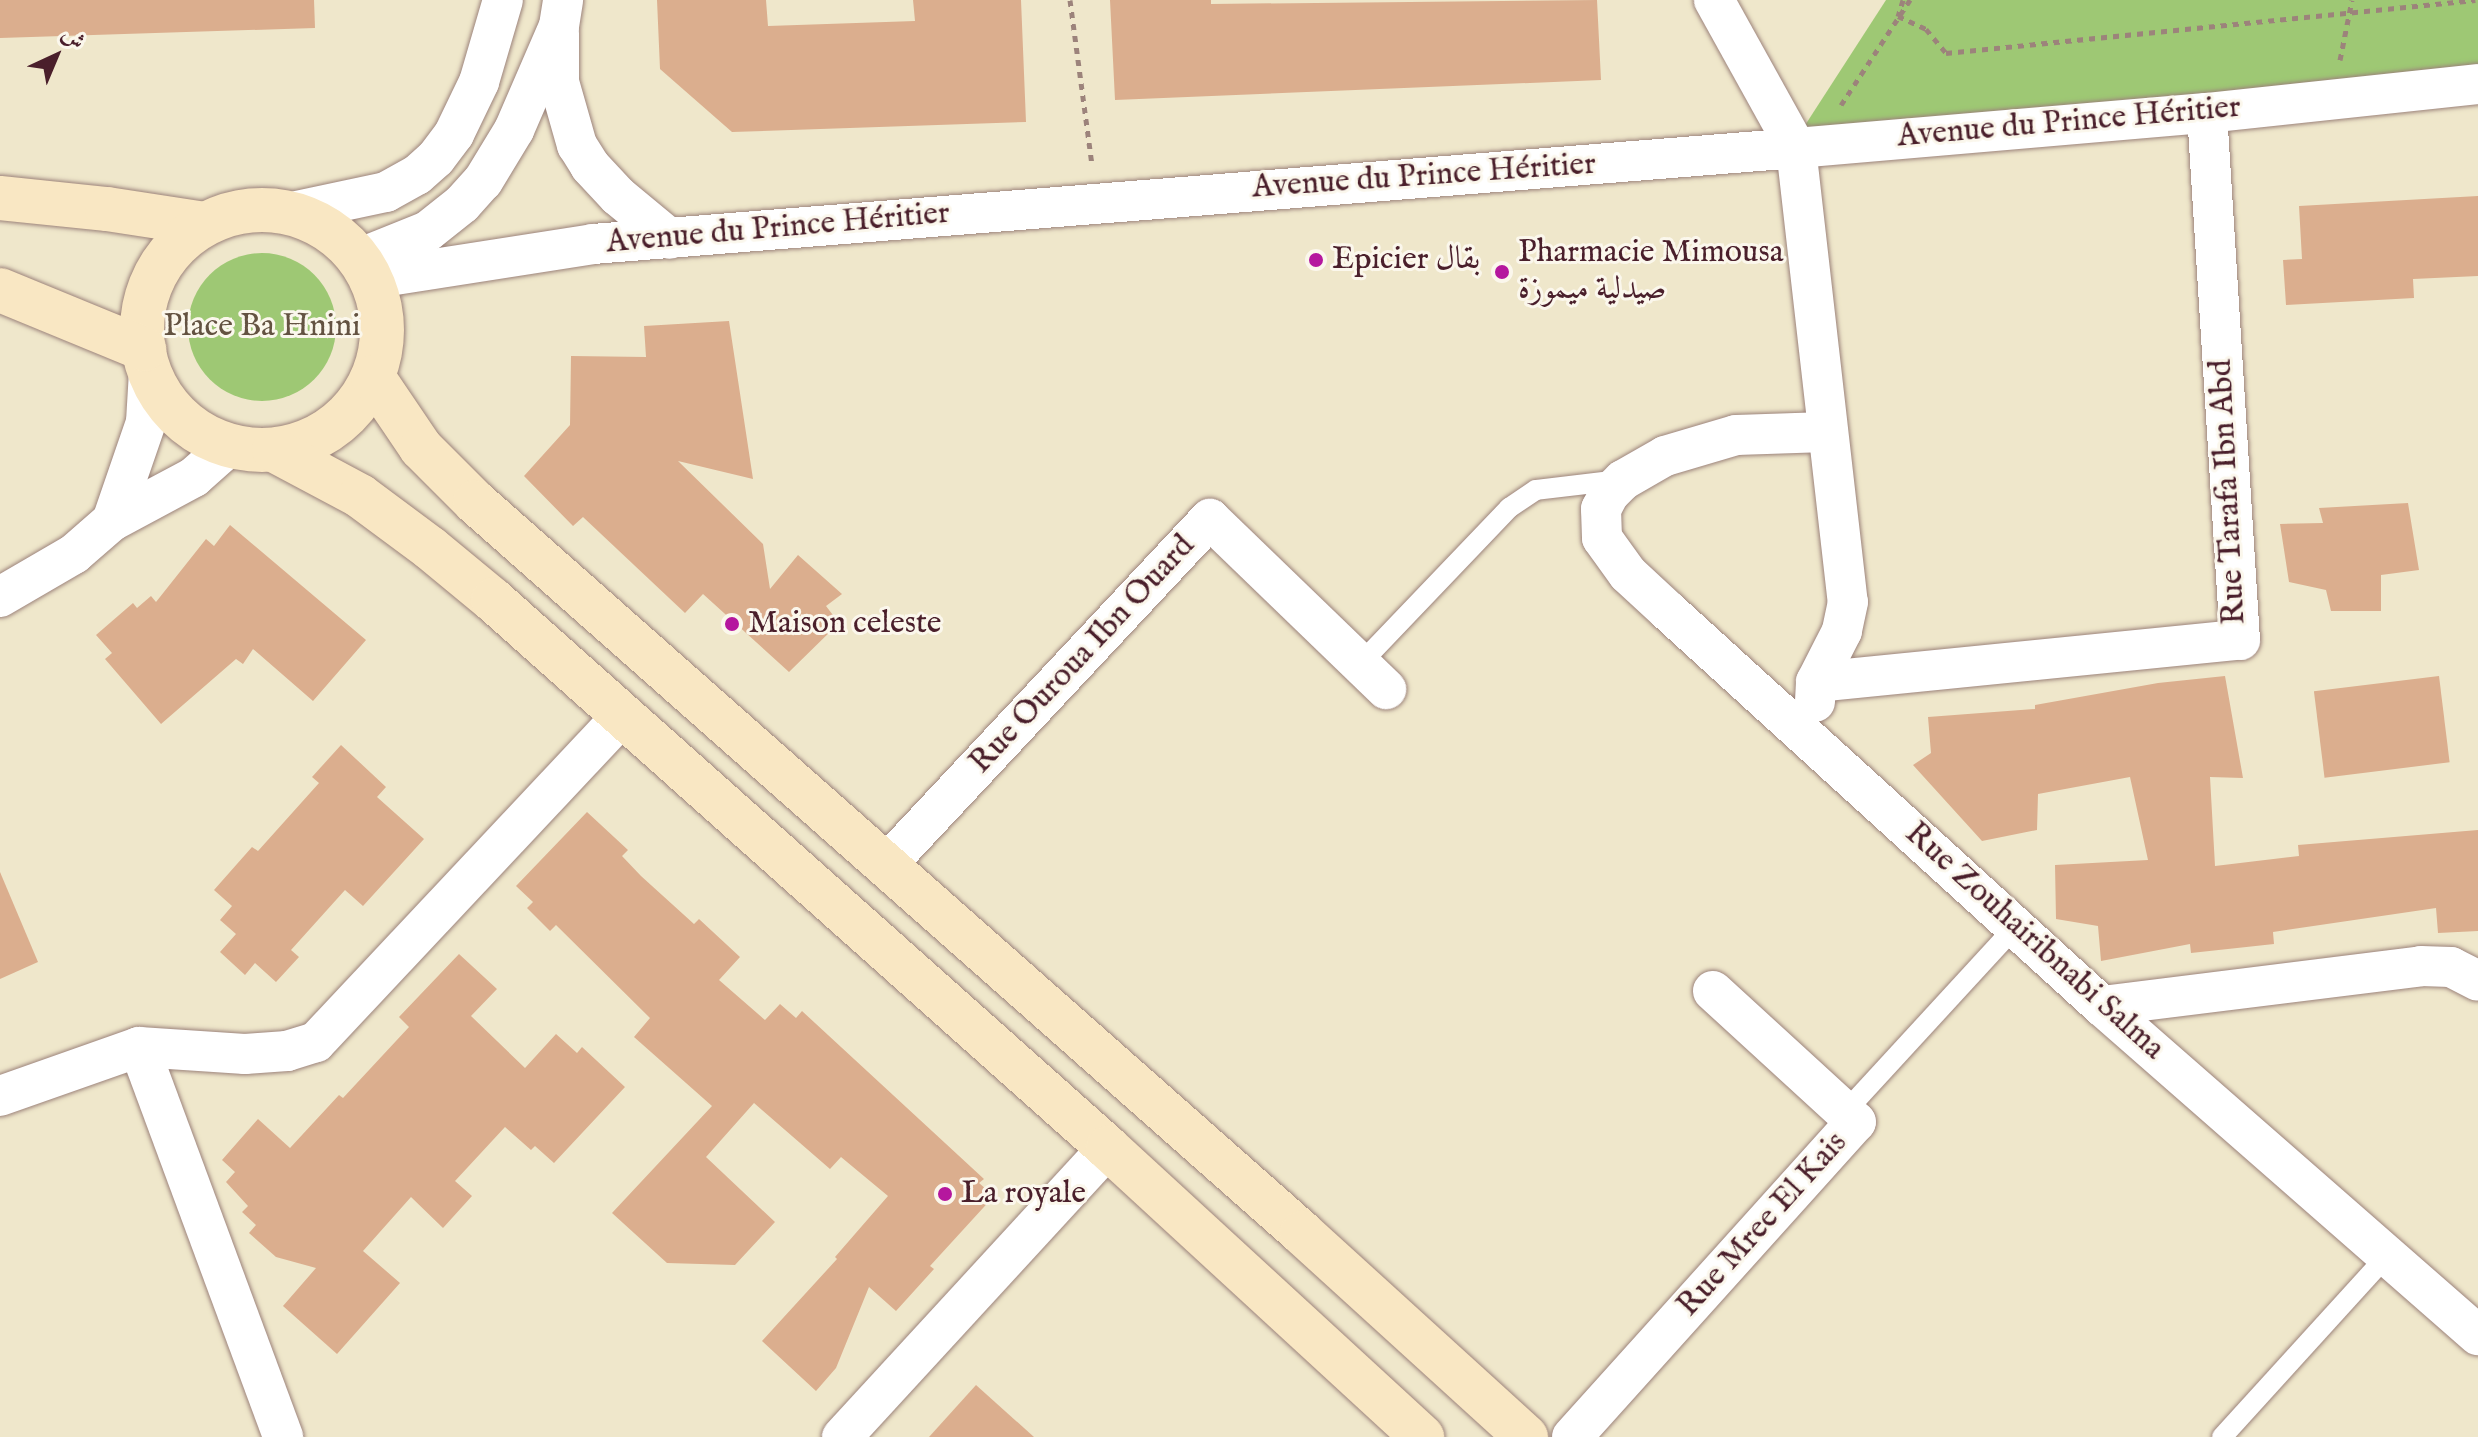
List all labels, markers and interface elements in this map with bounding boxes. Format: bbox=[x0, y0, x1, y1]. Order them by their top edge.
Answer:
north arrow bbox=[16, 16, 96, 96]
text: ش bbox=[55, 21, 90, 56]
street label: Avenue du Prince Héritier bbox=[1896, 89, 2242, 157]
street label: Avenue du Prince Héritier bbox=[1251, 146, 1597, 208]
street label: Avenue du Prince Héritier bbox=[605, 195, 951, 263]
place label: Pharmacie Mimousa صيدلية ميموزة bbox=[1518, 235, 1784, 310]
place label: Epicier بقال bbox=[1332, 241, 1480, 279]
marker: Epicier بقال bbox=[1307, 251, 1325, 269]
marker: Pharmacie Mimousa صيدلية ميموزة bbox=[1493, 263, 1511, 281]
park label: Place Ba Hnini bbox=[163, 308, 361, 346]
street label: Rue Tarafa Ibn Abd bbox=[2203, 358, 2255, 626]
street label: Rue Ouroua Ibn Ouard bbox=[962, 528, 1204, 782]
place label: Maison celeste bbox=[748, 605, 942, 643]
marker: Maison celeste bbox=[723, 615, 741, 633]
street label: Rue Zouhairibnabi Salma bbox=[1896, 815, 2172, 1069]
street label: Rue Mree El Kais bbox=[1670, 1125, 1856, 1325]
place label: La royale bbox=[961, 1175, 1086, 1213]
marker: La royale bbox=[936, 1185, 954, 1203]

